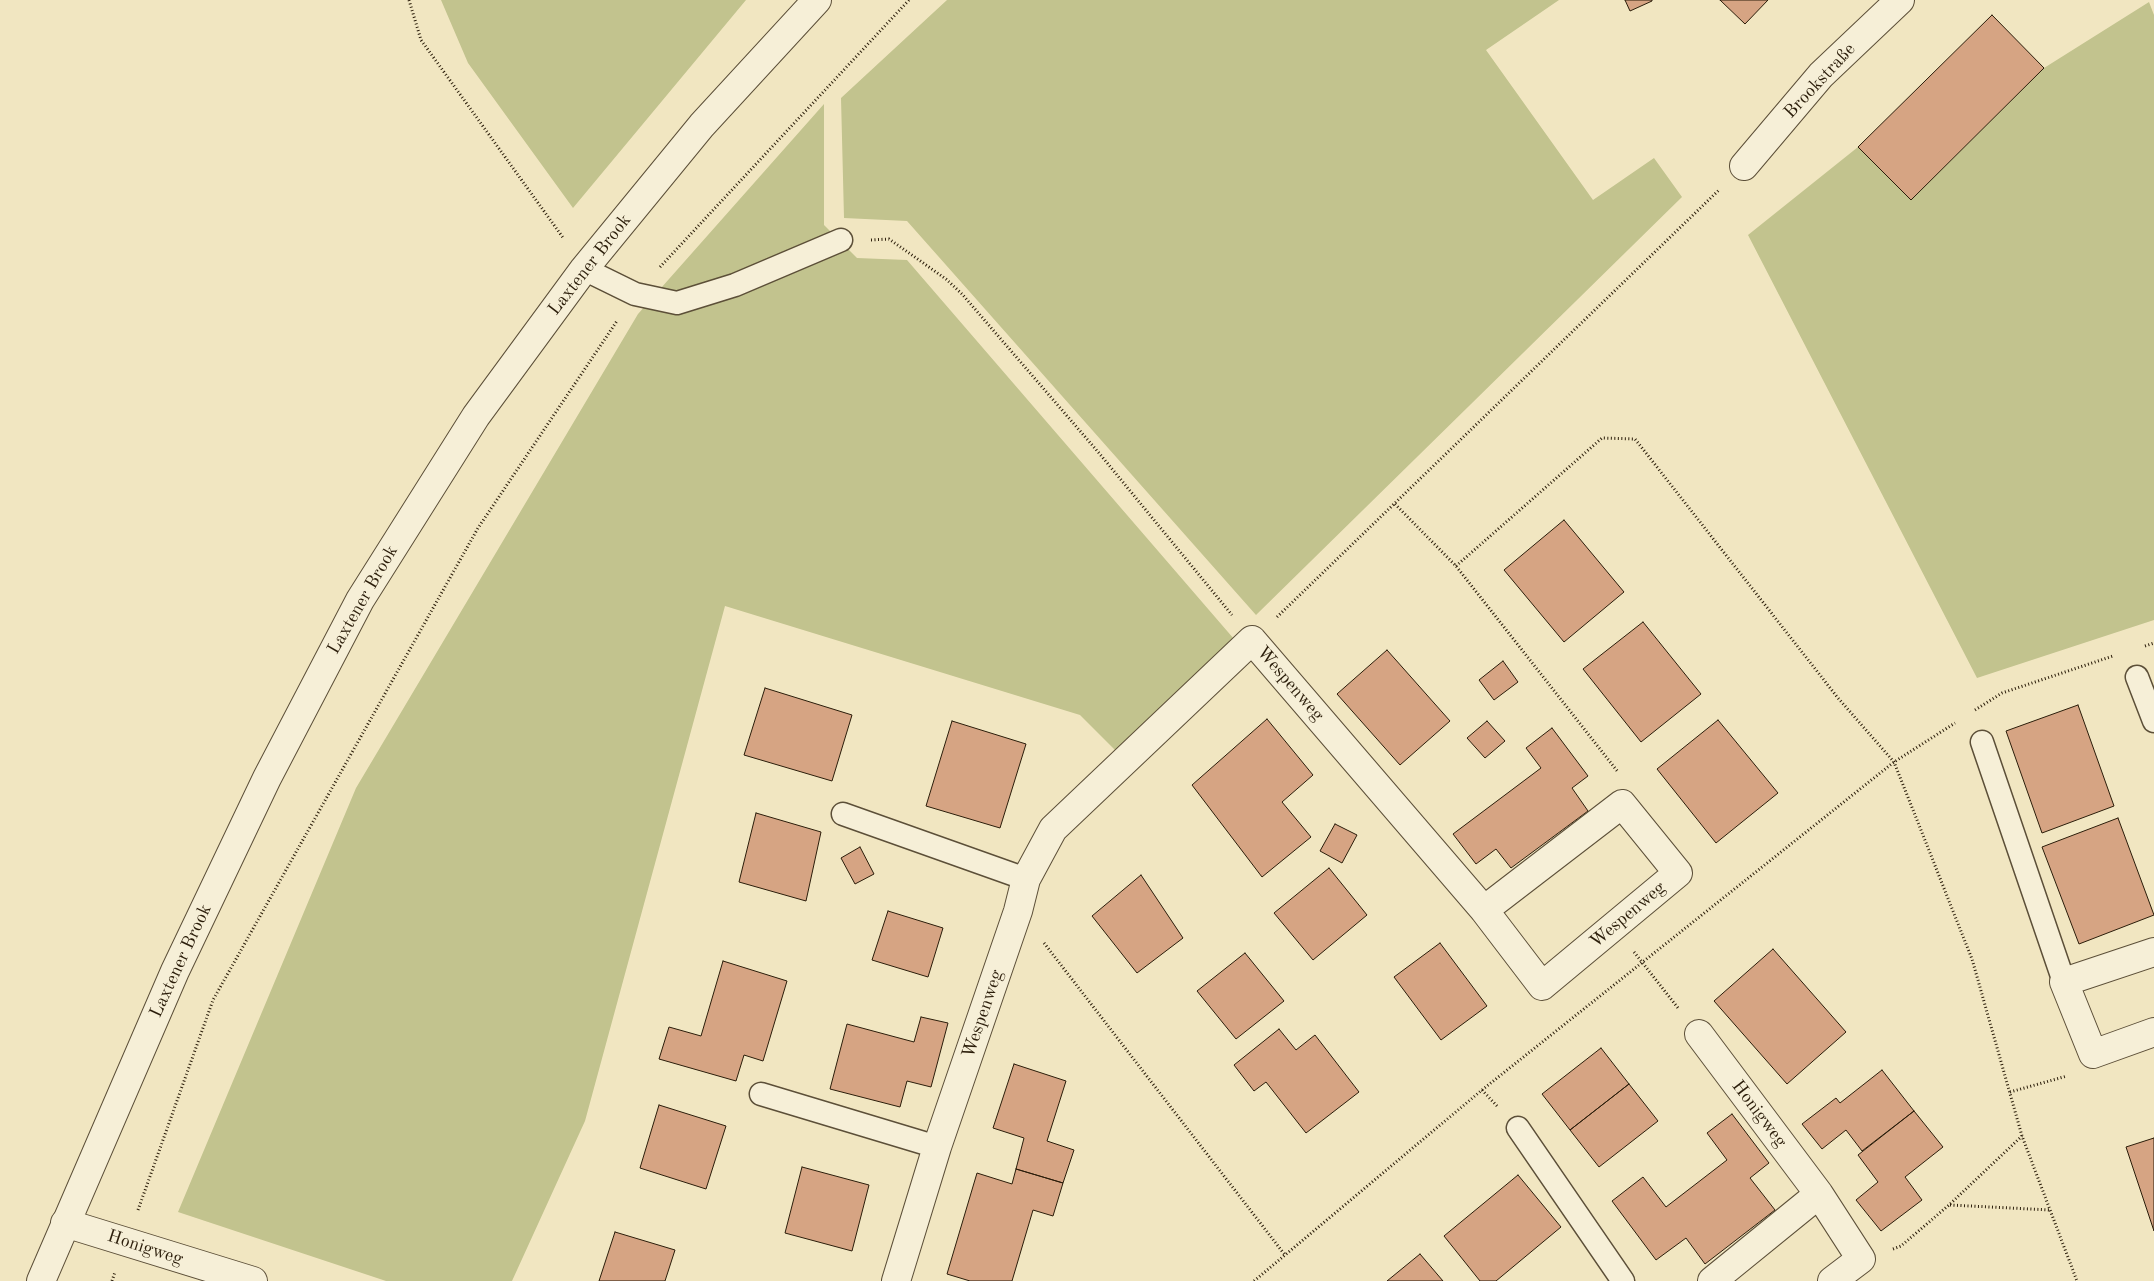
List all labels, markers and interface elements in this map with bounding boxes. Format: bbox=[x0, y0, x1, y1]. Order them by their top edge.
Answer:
street label: Brookstraße bbox=[1780, 39, 1860, 123]
street label: Laxtener Brook bbox=[544, 210, 636, 320]
street label: Laxtener Brook bbox=[323, 542, 403, 658]
street label: Wespenweg bbox=[1252, 642, 1328, 726]
street label: Wespenweg bbox=[1586, 877, 1670, 953]
street label: Laxtener Brook bbox=[145, 901, 217, 1021]
street label: Wespenweg bbox=[958, 967, 1008, 1061]
street label: Honigweg bbox=[1727, 1076, 1791, 1152]
street label: Honigweg bbox=[104, 1226, 186, 1270]

